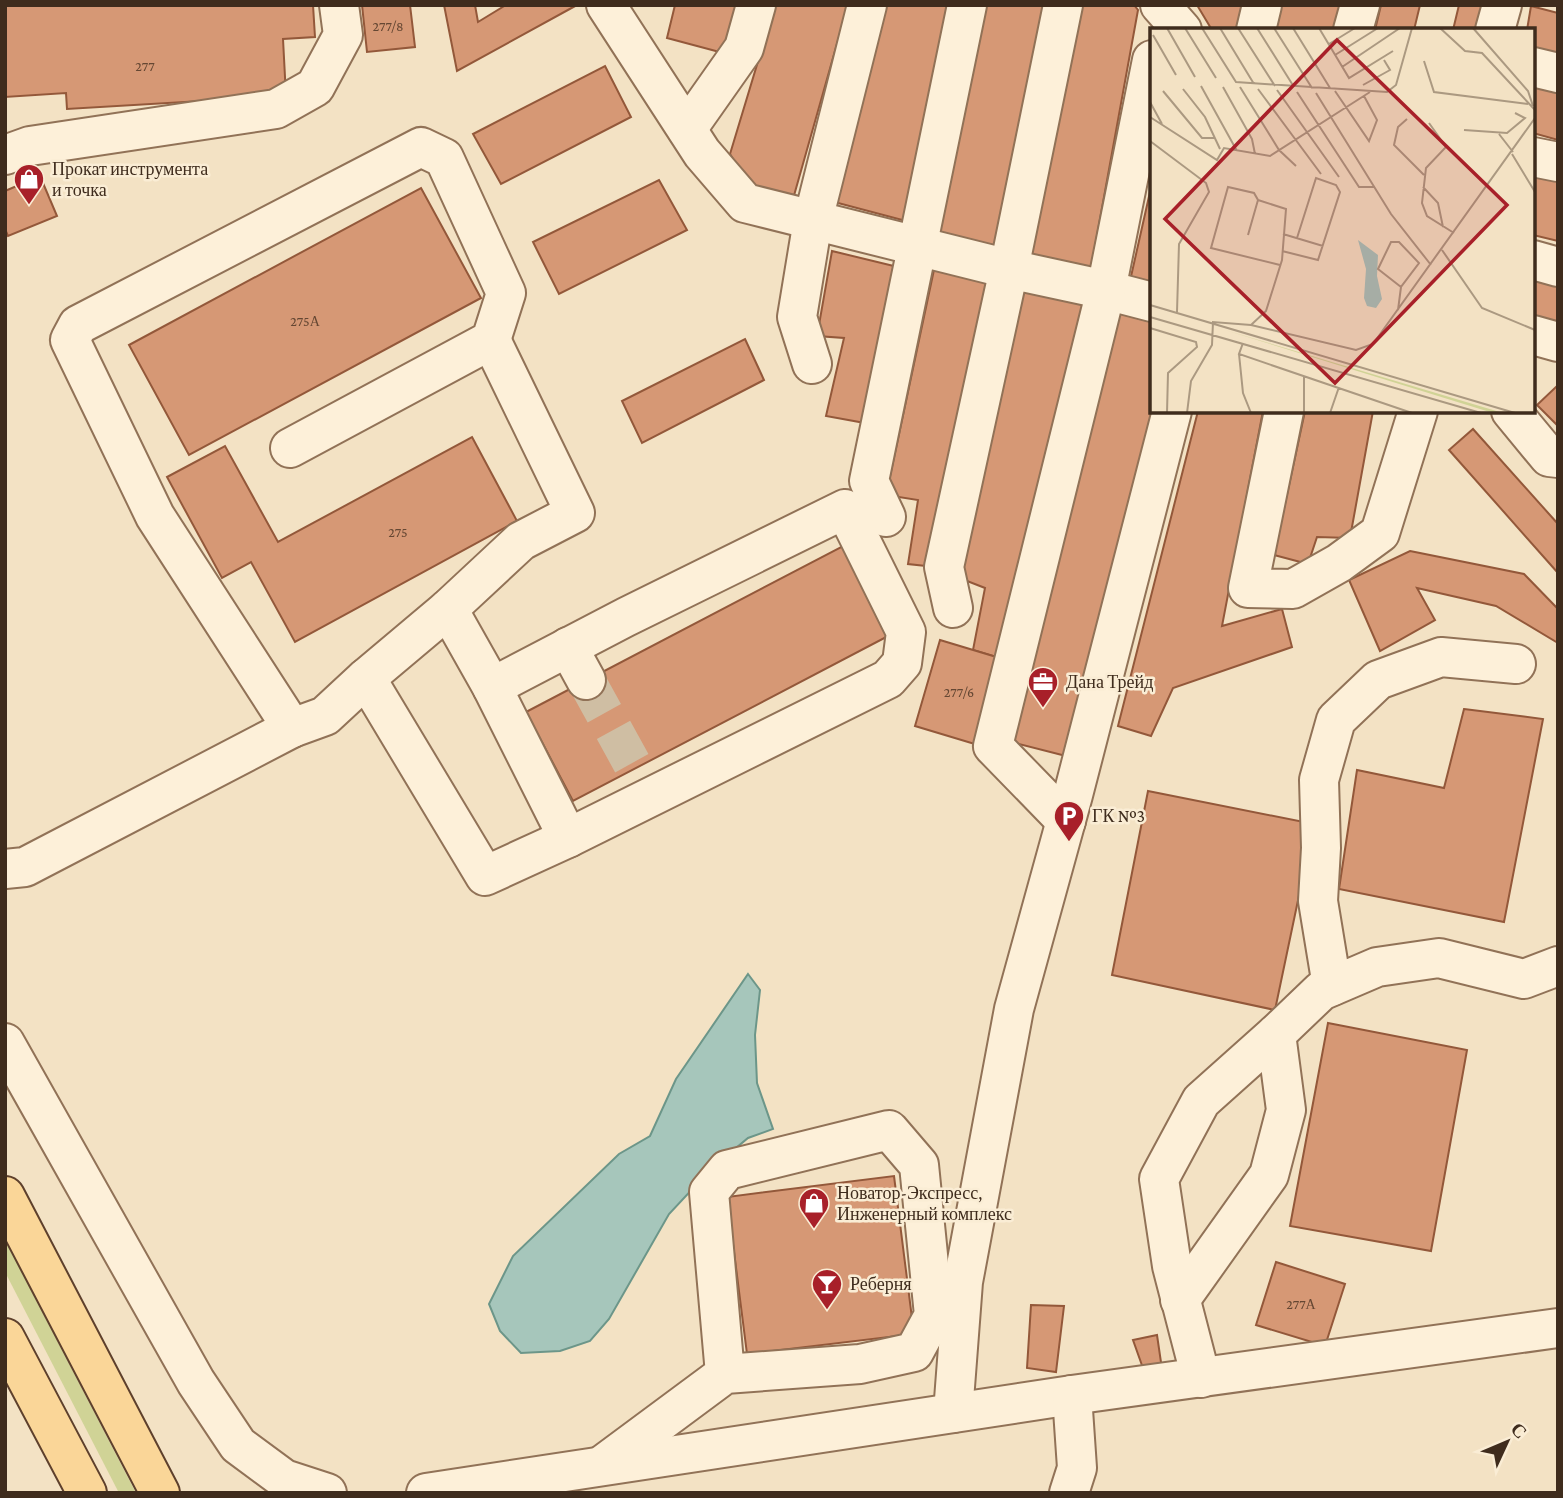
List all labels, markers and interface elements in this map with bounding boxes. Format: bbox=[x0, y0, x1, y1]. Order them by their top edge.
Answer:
house number: 277/8 bbox=[372, 18, 404, 34]
inset map bbox=[1150, 28, 1535, 413]
house number: 277 bbox=[135, 58, 155, 74]
place label: Прокат инструмента и точка bbox=[52, 159, 208, 200]
shop icon: Прокат инструмента и точка bbox=[12, 162, 46, 206]
house number: 275А bbox=[290, 313, 321, 329]
house number: 275 bbox=[388, 524, 408, 540]
office icon: Дана Трейд bbox=[1026, 665, 1060, 709]
place label: Дана Трейд bbox=[1066, 672, 1153, 692]
house number: 277/6 bbox=[944, 684, 974, 700]
parking icon: ГК №3 bbox=[1052, 799, 1086, 843]
place label: ГК №3 bbox=[1092, 806, 1145, 826]
place label: Новатор-Экспресс, Инженерный комплекс bbox=[837, 1183, 1012, 1224]
shop icon: Новатор-Экспресс, Инженерный комплекс bbox=[797, 1186, 831, 1230]
bar icon: Реберня bbox=[810, 1267, 844, 1311]
place label: Реберня bbox=[850, 1274, 912, 1294]
house number: 277А bbox=[1286, 1296, 1317, 1312]
north arrow bbox=[1472, 1407, 1542, 1477]
text: С bbox=[1507, 1418, 1531, 1443]

